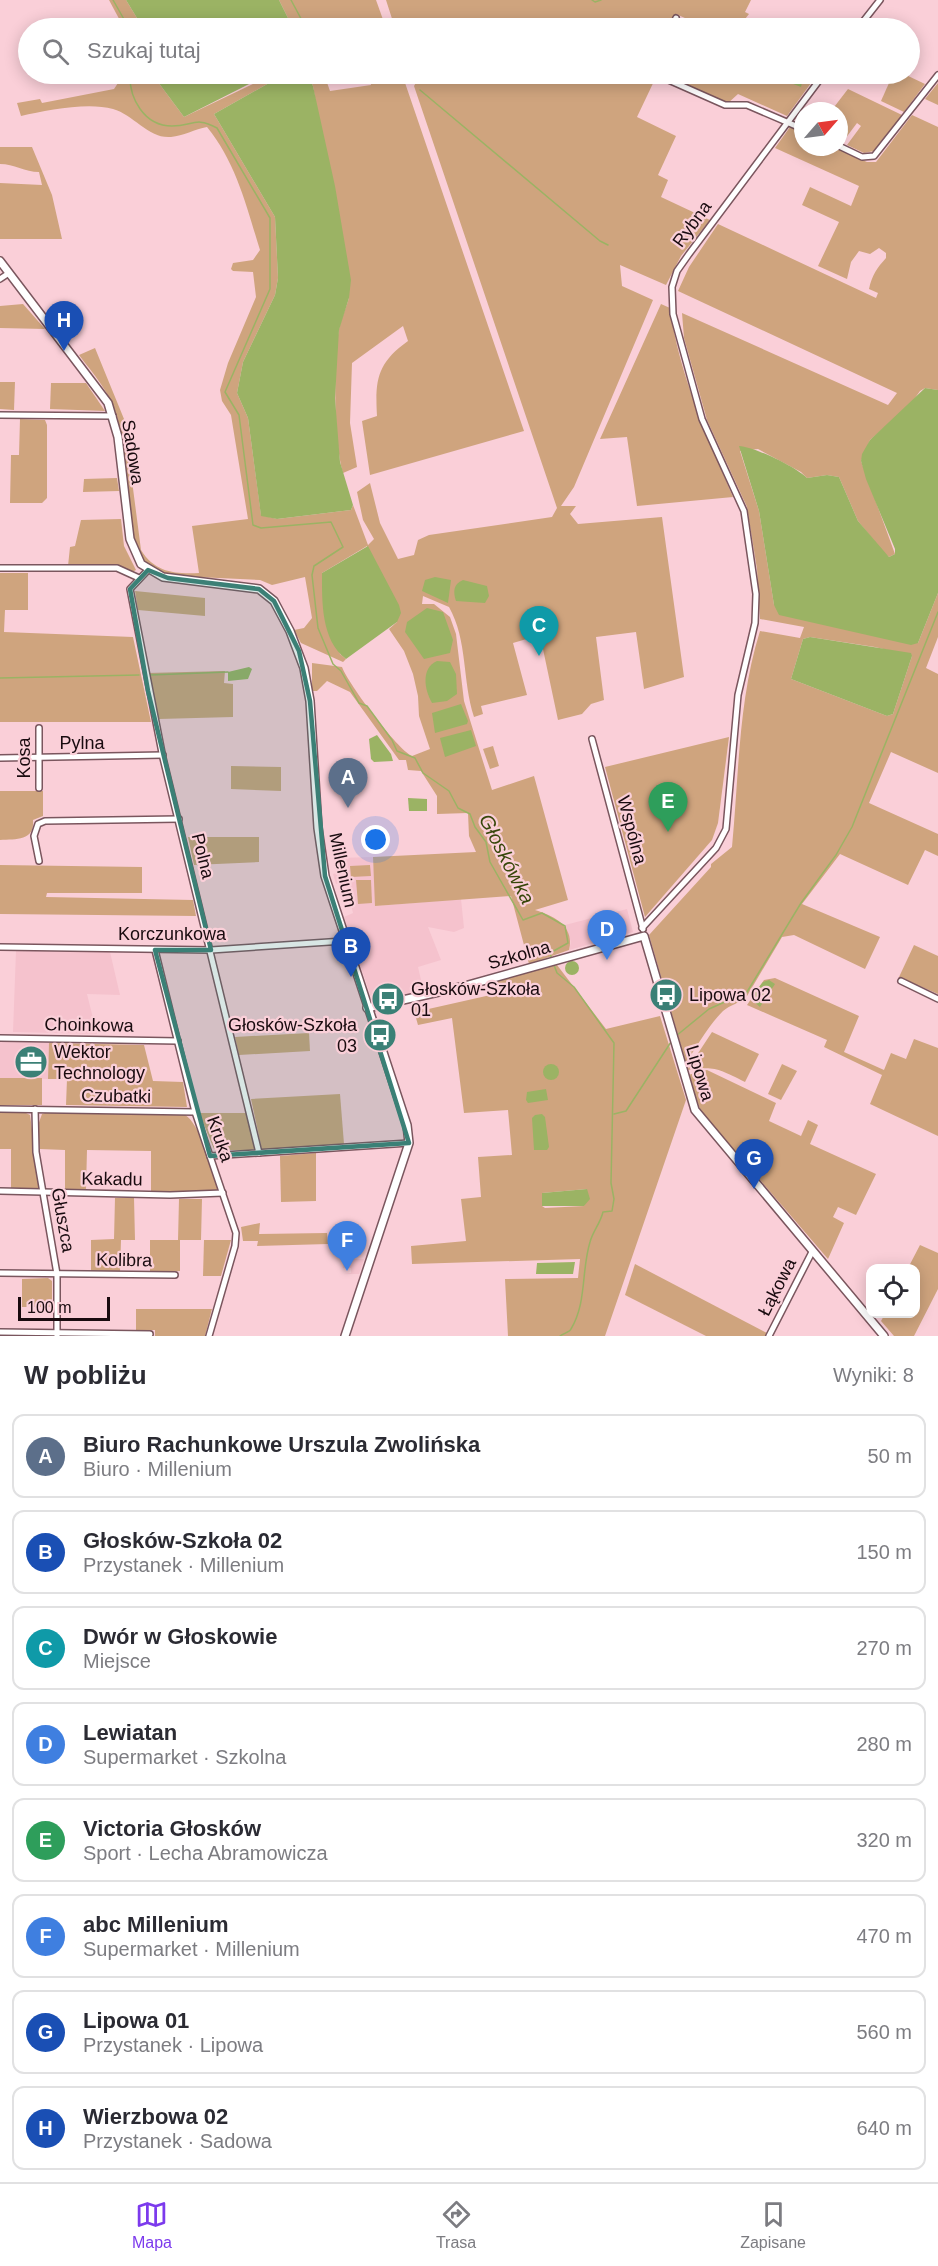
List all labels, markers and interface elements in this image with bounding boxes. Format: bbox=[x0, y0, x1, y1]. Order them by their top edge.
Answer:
search box bbox=[18, 18, 920, 84]
icon: search bbox=[39, 35, 72, 68]
text: Szukaj tutaj bbox=[87, 38, 201, 63]
north arrow bbox=[794, 102, 848, 156]
street label: Rybna bbox=[669, 196, 716, 251]
pin: H bbox=[44, 302, 84, 351]
street label: Sadowa bbox=[118, 418, 148, 487]
pin: C bbox=[520, 606, 558, 656]
street label: Pylna bbox=[59, 733, 106, 753]
street label: Kosa bbox=[14, 736, 34, 779]
pin: A bbox=[328, 758, 368, 808]
pin: E bbox=[648, 782, 688, 832]
street label: Wspólna bbox=[613, 794, 651, 867]
water label: Głoskówka bbox=[475, 810, 539, 908]
your location bbox=[361, 825, 390, 854]
street label: Polna bbox=[188, 831, 219, 882]
street label: Millenium bbox=[325, 831, 361, 909]
pin: D bbox=[588, 910, 626, 960]
street label: Korczunkowa bbox=[118, 924, 227, 944]
pin: B bbox=[332, 928, 370, 977]
street label: Szkolna bbox=[485, 936, 553, 973]
bus stop icon: Lipowa 02 bbox=[648, 977, 684, 1013]
place label: Głosków-Szkoła 01 bbox=[411, 979, 541, 1020]
bus stop icon: Głosków-Szkoła 01 bbox=[370, 981, 406, 1017]
place label: Lipowa 02 bbox=[689, 985, 771, 1005]
street label: Choinkowa bbox=[44, 1014, 135, 1036]
place label: Głosków-Szkoła 03 bbox=[228, 1015, 358, 1056]
bus stop icon: Głosków-Szkoła 03 bbox=[362, 1017, 398, 1053]
place label: Wektor Technology bbox=[54, 1042, 145, 1083]
street label: Lipowa bbox=[682, 1043, 718, 1104]
office icon: Wektor Technology bbox=[13, 1044, 49, 1080]
street label: Czubatki bbox=[81, 1085, 151, 1107]
street label: Kruka bbox=[203, 1114, 237, 1165]
pin: G bbox=[734, 1140, 774, 1189]
street label: Kakadu bbox=[81, 1168, 143, 1190]
street label: Głuszca bbox=[48, 1186, 79, 1255]
pin: F bbox=[328, 1222, 366, 1271]
street label: Kolibra bbox=[96, 1250, 153, 1271]
street label: Łąkowa bbox=[754, 1254, 800, 1319]
map controls bbox=[866, 1264, 920, 1318]
button: locate bbox=[866, 1264, 920, 1318]
scale bar bbox=[18, 1294, 110, 1322]
text: 100 m bbox=[27, 1299, 71, 1316]
text: W pobliżu bbox=[24, 1360, 147, 1390]
text: Wyniki: 8 bbox=[833, 1364, 914, 1386]
text: Biuro Rachunkowe Urszula Zwolińska bbox=[83, 1432, 480, 1457]
text: A bbox=[38, 1445, 53, 1467]
text: 50 m bbox=[868, 1445, 912, 1467]
text: Biuro · Millenium bbox=[83, 1458, 232, 1480]
text: Głosków-Szkoła 02 bbox=[83, 1528, 282, 1553]
text: B bbox=[38, 1541, 53, 1563]
text: 150 m bbox=[856, 1541, 912, 1563]
text: Przystanek · Millenium bbox=[83, 1554, 284, 1576]
text: Dwór w Głoskowie bbox=[83, 1624, 277, 1649]
text: C bbox=[38, 1637, 53, 1659]
text: 270 m bbox=[856, 1637, 912, 1659]
text: Miejsce bbox=[83, 1650, 151, 1672]
text: Lewiatan bbox=[83, 1720, 177, 1745]
text: D bbox=[38, 1733, 53, 1755]
text: 280 m bbox=[856, 1733, 912, 1755]
text: Supermarket · Szkolna bbox=[83, 1746, 286, 1768]
text: Victoria Głosków bbox=[83, 1816, 261, 1841]
text: E bbox=[39, 1829, 52, 1851]
text: 320 m bbox=[856, 1829, 912, 1851]
text: Sport · Lecha Abramowicza bbox=[83, 1842, 328, 1864]
text: abc Millenium bbox=[83, 1912, 228, 1937]
text: F bbox=[39, 1925, 52, 1947]
text: 470 m bbox=[856, 1925, 912, 1947]
text: Supermarket · Millenium bbox=[83, 1938, 300, 1960]
text: Lipowa 01 bbox=[83, 2008, 189, 2033]
text: G bbox=[38, 2021, 53, 2043]
text: 560 m bbox=[856, 2021, 912, 2043]
text: Przystanek · Lipowa bbox=[83, 2034, 263, 2056]
text: Wierzbowa 02 bbox=[83, 2104, 228, 2129]
text: H bbox=[38, 2117, 53, 2139]
text: 640 m bbox=[856, 2117, 912, 2139]
text: Przystanek · Sadowa bbox=[83, 2130, 272, 2152]
tab: Mapa bbox=[132, 2198, 172, 2252]
tab: Trasa bbox=[436, 2198, 476, 2252]
tab: Zapisane bbox=[740, 2198, 806, 2252]

